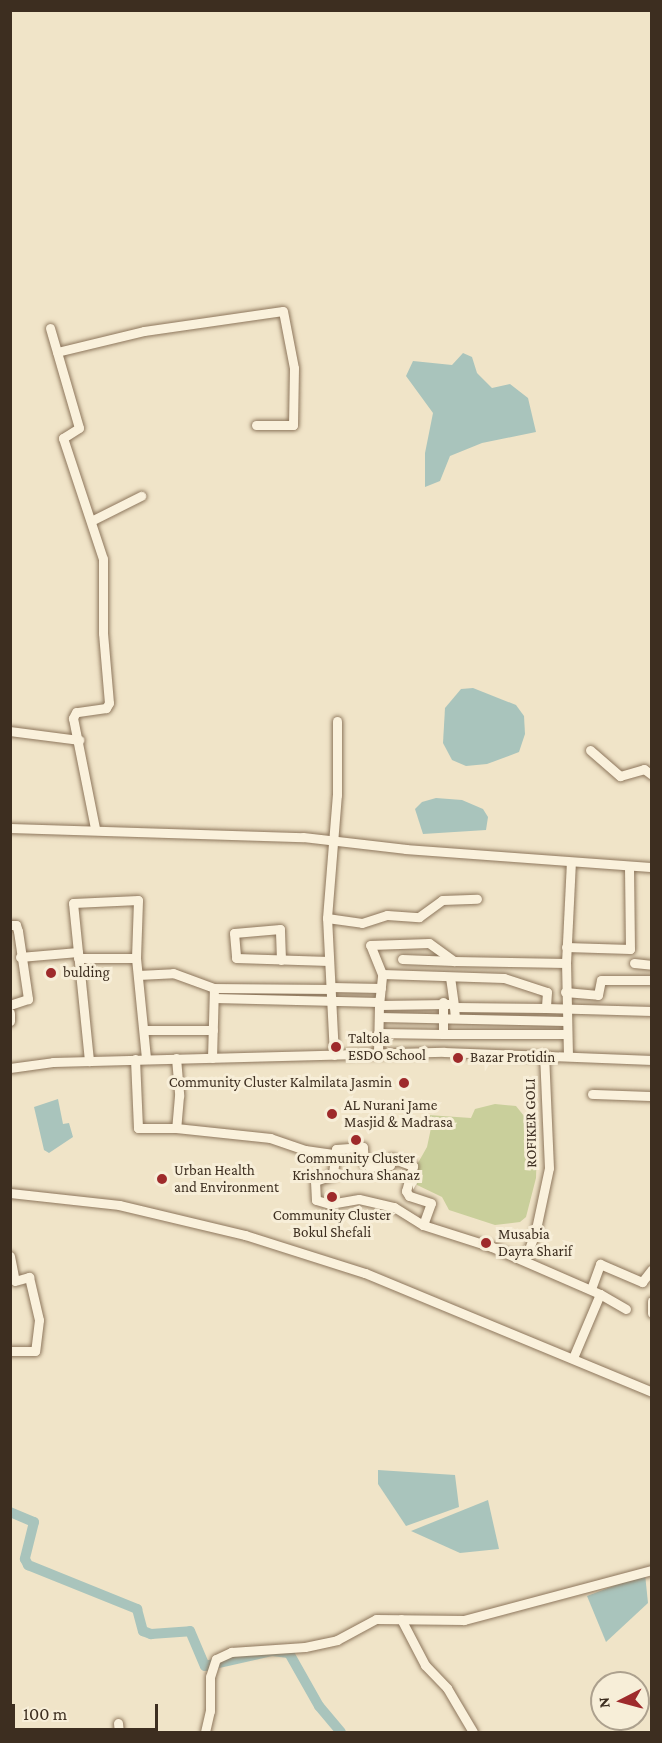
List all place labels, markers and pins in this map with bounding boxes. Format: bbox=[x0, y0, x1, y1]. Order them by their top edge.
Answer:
place label: bulding bbox=[63, 964, 110, 982]
marker: bulding bbox=[44, 966, 58, 980]
place label: Taltola ESDO School bbox=[348, 1029, 426, 1064]
marker: Taltola ESDO School bbox=[329, 1040, 343, 1054]
place label: Bazar Protidin bbox=[470, 1049, 555, 1067]
marker: Bazar Protidin bbox=[451, 1051, 465, 1065]
place label: Community Cluster Kalmilata Jasmin bbox=[169, 1074, 392, 1092]
marker: Community Cluster Kalmilata Jasmin bbox=[397, 1076, 411, 1090]
place label: AL Nurani Jame Masjid & Madrasa bbox=[344, 1096, 453, 1131]
marker: AL Nurani Jame Masjid & Madrasa bbox=[325, 1107, 339, 1121]
marker: Community Cluster Krishnochura Shanaz bbox=[349, 1133, 363, 1147]
place label: Community Cluster Krishnochura Shanaz bbox=[292, 1149, 420, 1184]
place label: Urban Health and Environment bbox=[174, 1161, 279, 1196]
marker: Urban Health and Environment bbox=[155, 1172, 169, 1186]
marker: Community Cluster Bokul Shefali bbox=[325, 1190, 339, 1204]
place label: Community Cluster Bokul Shefali bbox=[273, 1206, 391, 1241]
place label: Musabia Dayra Sharif bbox=[498, 1225, 572, 1260]
marker: Musabia Dayra Sharif bbox=[479, 1236, 493, 1250]

